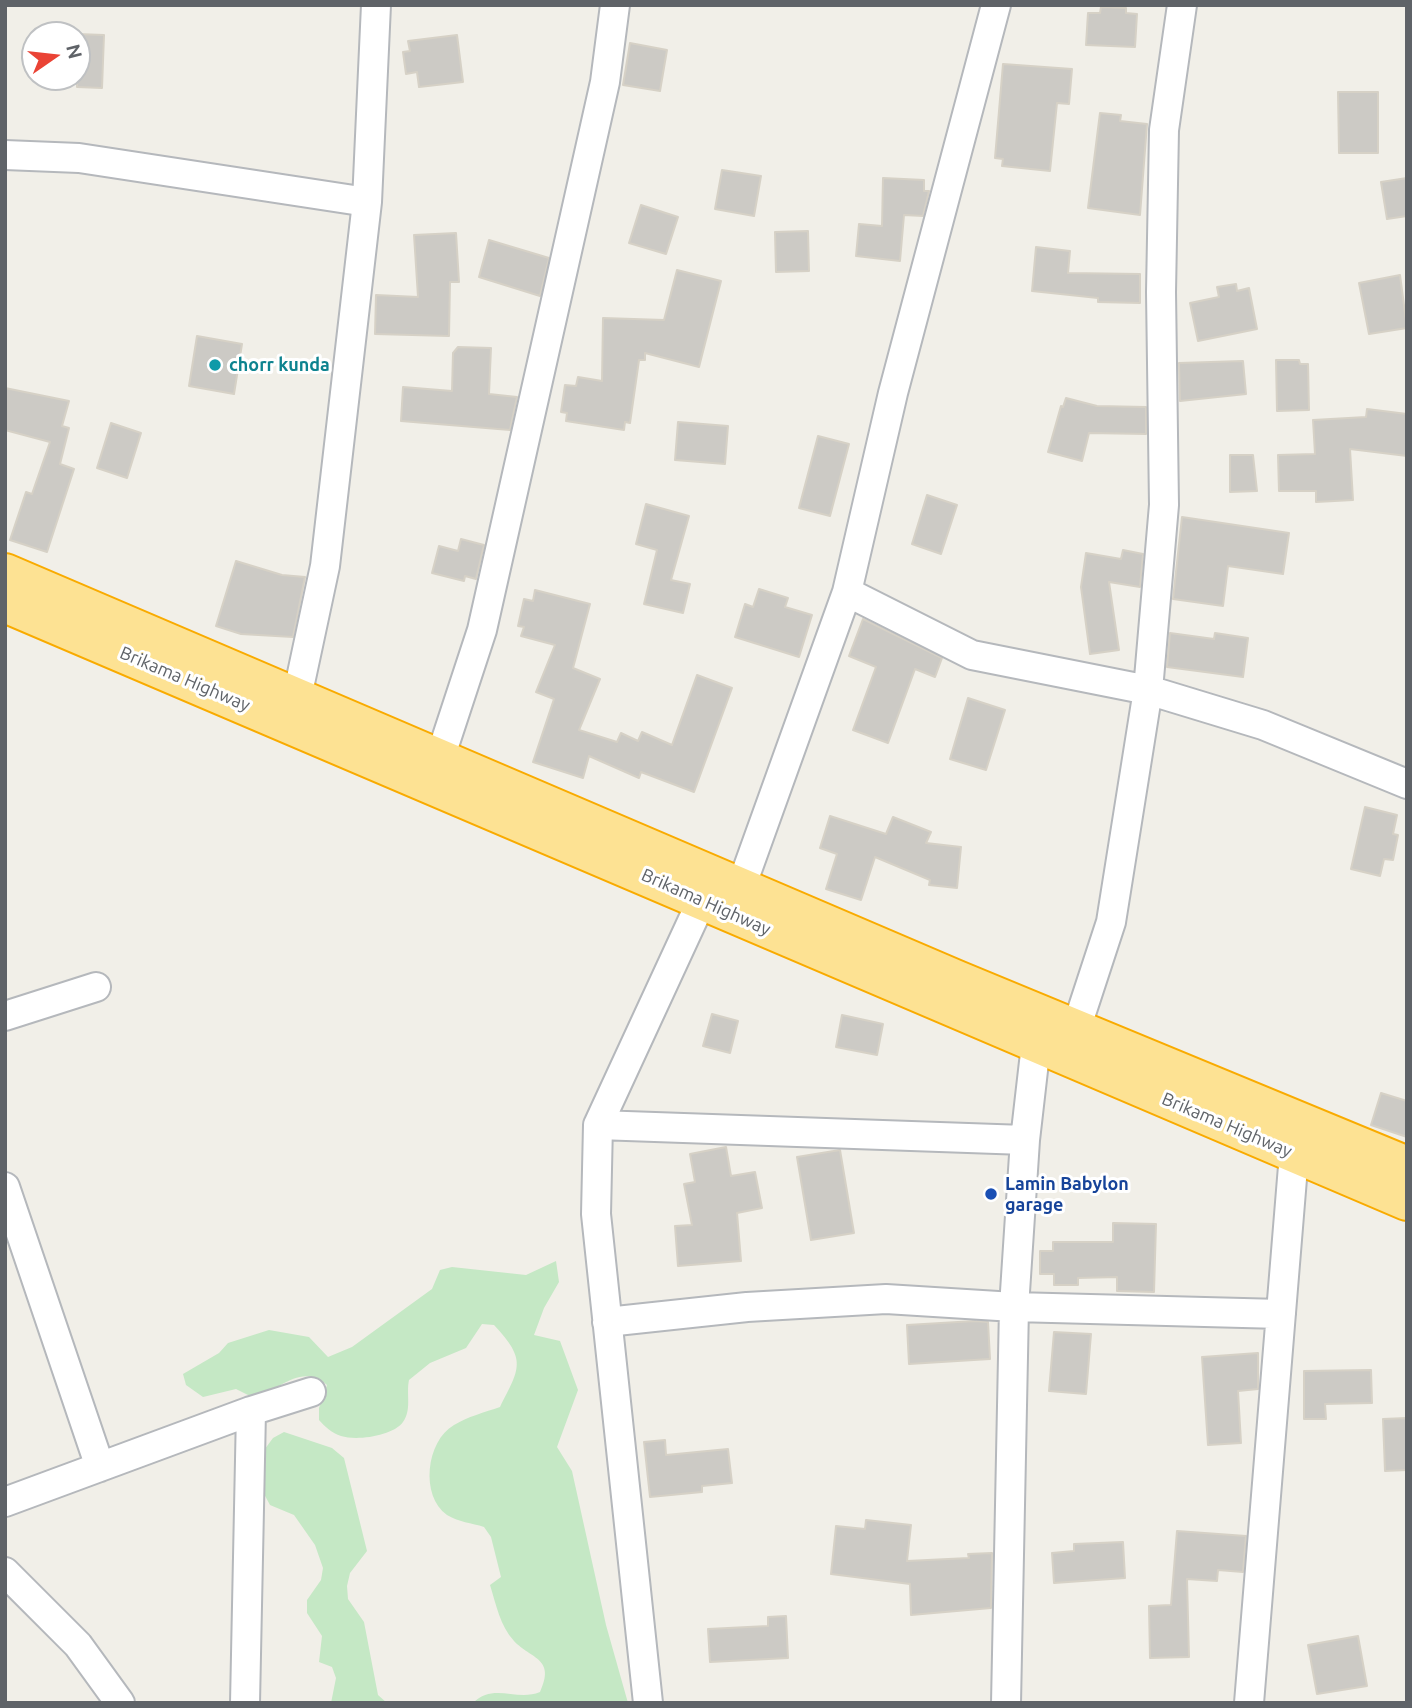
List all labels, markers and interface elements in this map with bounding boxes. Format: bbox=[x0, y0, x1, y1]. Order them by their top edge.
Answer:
north arrow bbox=[21, 21, 91, 91]
text: N bbox=[62, 42, 87, 61]
place label: chorr kunda bbox=[229, 354, 330, 376]
marker: chorr kunda bbox=[207, 357, 223, 373]
street label: Brikama Highway bbox=[117, 642, 253, 716]
street label: Brikama Highway bbox=[638, 864, 774, 940]
street label: Brikama Highway bbox=[1159, 1088, 1295, 1162]
place label: Lamin Babylon garage bbox=[1005, 1173, 1129, 1216]
marker: Lamin Babylon garage bbox=[983, 1186, 999, 1202]

